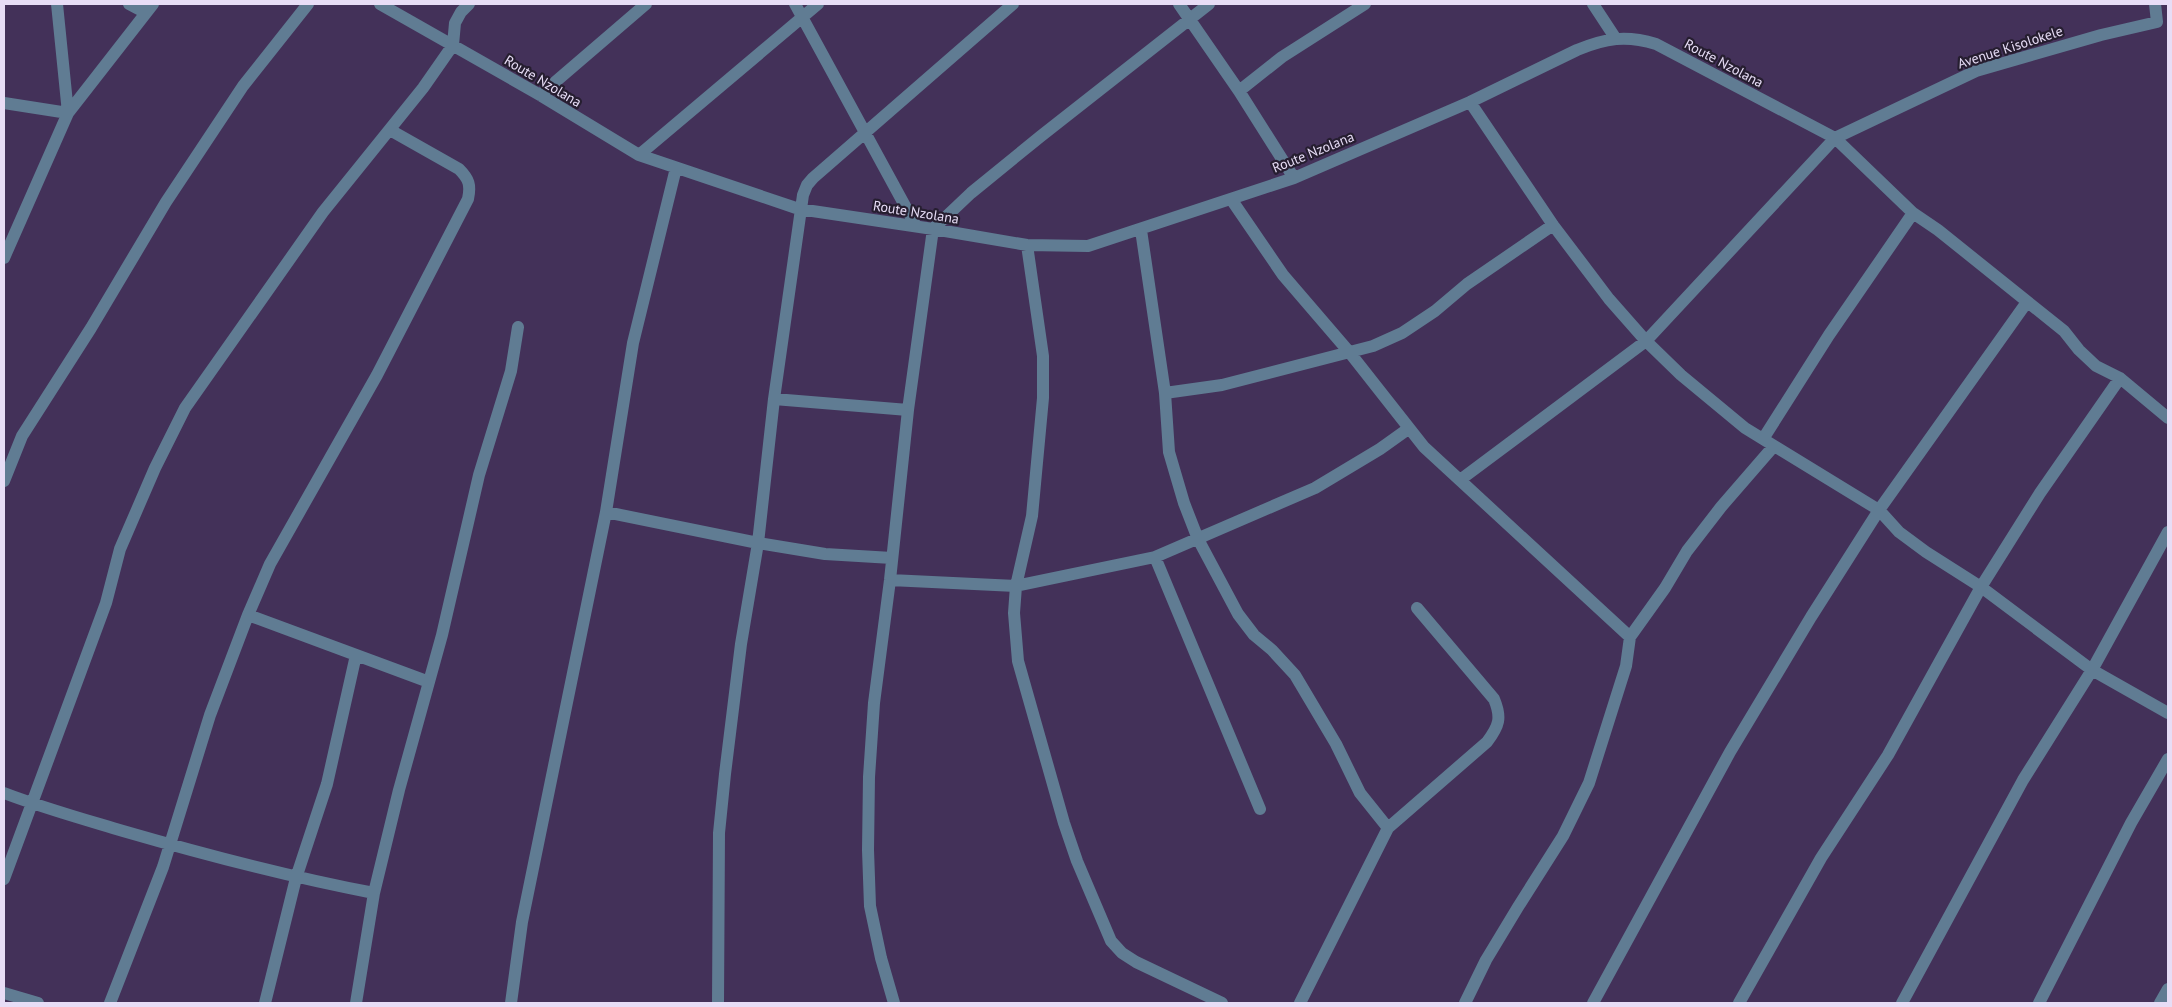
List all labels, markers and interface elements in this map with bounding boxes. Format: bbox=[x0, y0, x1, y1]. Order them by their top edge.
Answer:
street label: Avenue Kisolokele bbox=[1955, 22, 2065, 72]
street label: Route Nzolana bbox=[1681, 35, 1767, 91]
street label: Route Nzolana bbox=[501, 51, 585, 111]
street label: Route Nzolana bbox=[1269, 127, 1357, 177]
street label: Route Nzolana bbox=[872, 196, 960, 228]

